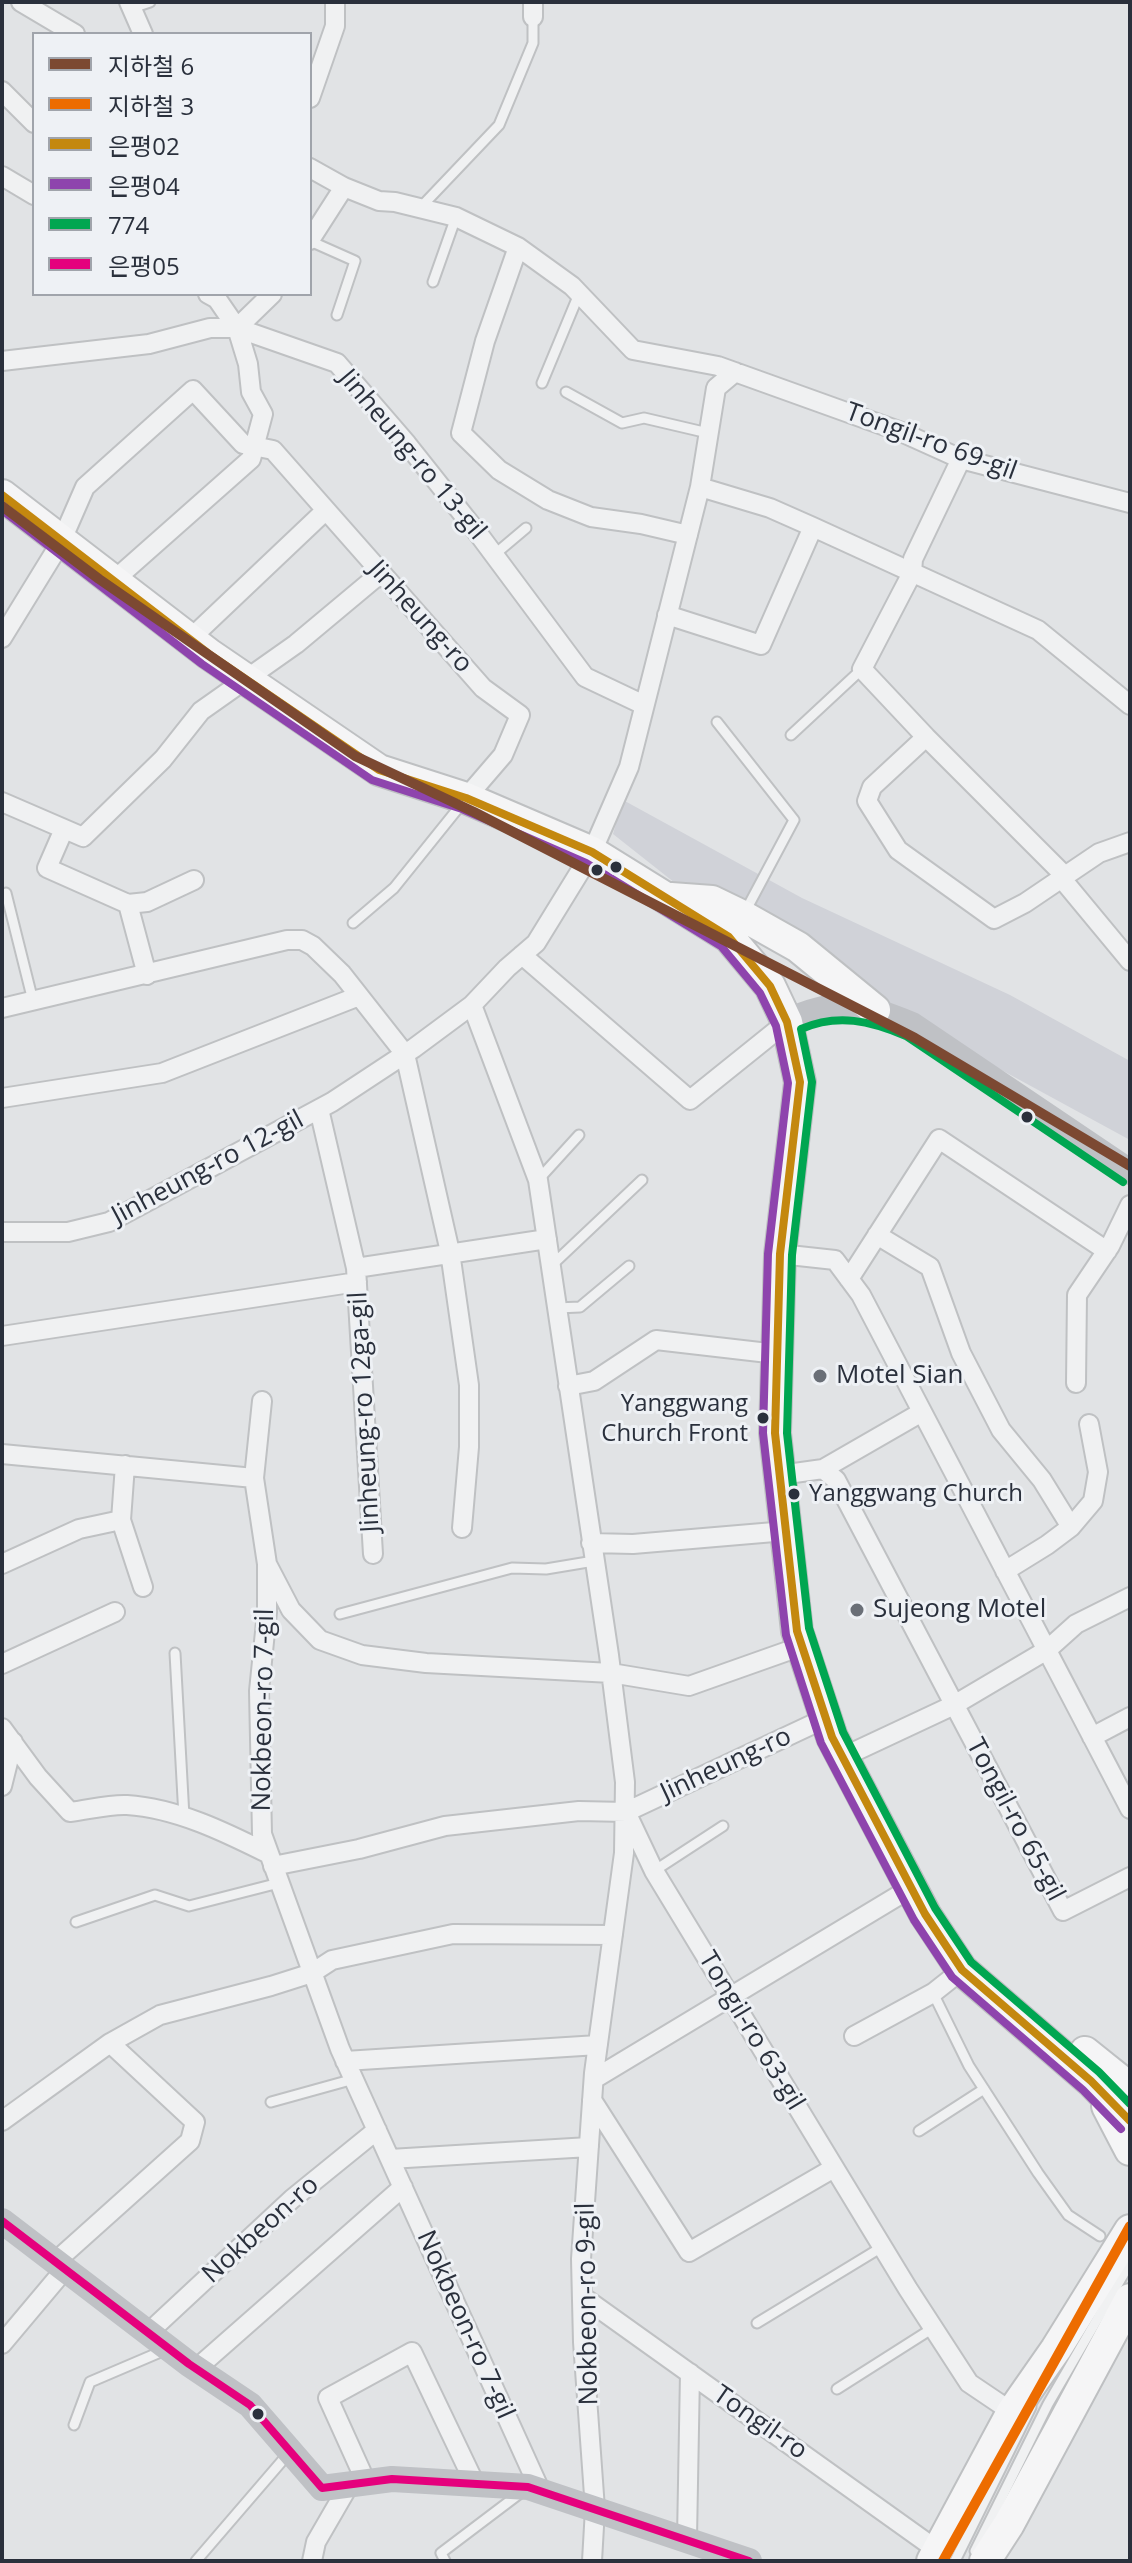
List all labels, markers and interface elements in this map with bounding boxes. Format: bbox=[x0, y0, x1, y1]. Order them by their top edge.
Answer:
legend bbox=[32, 32, 312, 296]
text: 지하철 6 bbox=[108, 49, 194, 82]
text: 지하철 3 bbox=[108, 89, 194, 122]
text: 은평02 bbox=[108, 129, 180, 162]
text: 은평04 bbox=[108, 169, 180, 202]
text: 774 bbox=[108, 208, 149, 241]
text: 은평05 bbox=[108, 249, 180, 282]
street label: Jinheung-ro 13-gil bbox=[332, 363, 492, 547]
street label: Tongil-ro 69-gil bbox=[841, 397, 1021, 487]
street label: Jinheung-ro bbox=[361, 554, 479, 680]
unlabelled marker bbox=[608, 859, 624, 875]
unlabelled marker bbox=[589, 862, 605, 878]
street label: Jinheung-ro 12-gil bbox=[107, 1104, 309, 1232]
unlabelled marker bbox=[1019, 1109, 1035, 1125]
street label: Jinheung-ro 12ga-gil bbox=[343, 1291, 387, 1533]
place label: Motel Sian bbox=[836, 1360, 963, 1392]
marker: Motel Sian bbox=[811, 1367, 829, 1385]
place label: Yanggwang Church Front bbox=[601, 1390, 748, 1446]
marker: Yanggwang Church Front bbox=[755, 1410, 771, 1426]
place label: Yanggwang Church bbox=[809, 1480, 1023, 1508]
marker: Yanggwang Church bbox=[786, 1486, 802, 1502]
place label: Sujeong Motel bbox=[873, 1594, 1046, 1626]
marker: Sujeong Motel bbox=[848, 1601, 866, 1619]
street label: Nokbeon-ro 7-gil bbox=[247, 1608, 281, 1812]
street label: Jinheung-ro bbox=[656, 1721, 796, 1809]
street label: Tongil-ro 65-gil bbox=[959, 1733, 1071, 1907]
street label: Tongil-ro 63-gil bbox=[691, 1946, 811, 2116]
street label: Nokbeon-ro bbox=[196, 2170, 326, 2290]
street label: Nokbeon-ro 9-gil bbox=[571, 2202, 605, 2406]
street label: Nokbeon-ro 7-gil bbox=[409, 2226, 521, 2424]
street label: Tongil-ro bbox=[707, 2379, 813, 2467]
unlabelled marker bbox=[250, 2406, 266, 2422]

